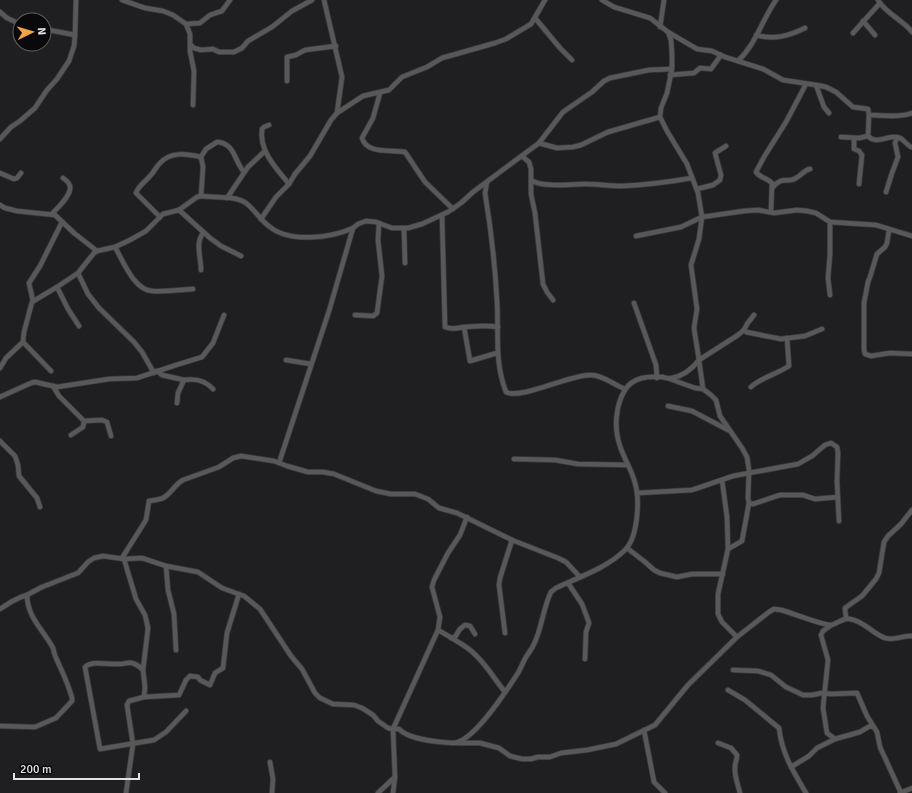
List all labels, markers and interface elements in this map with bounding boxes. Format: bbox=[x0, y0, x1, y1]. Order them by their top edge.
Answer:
north arrow bbox=[12, 12, 52, 52]
text: N bbox=[35, 27, 48, 36]
scale bar bbox=[14, 755, 139, 781]
text: 200 m bbox=[20, 762, 52, 777]

